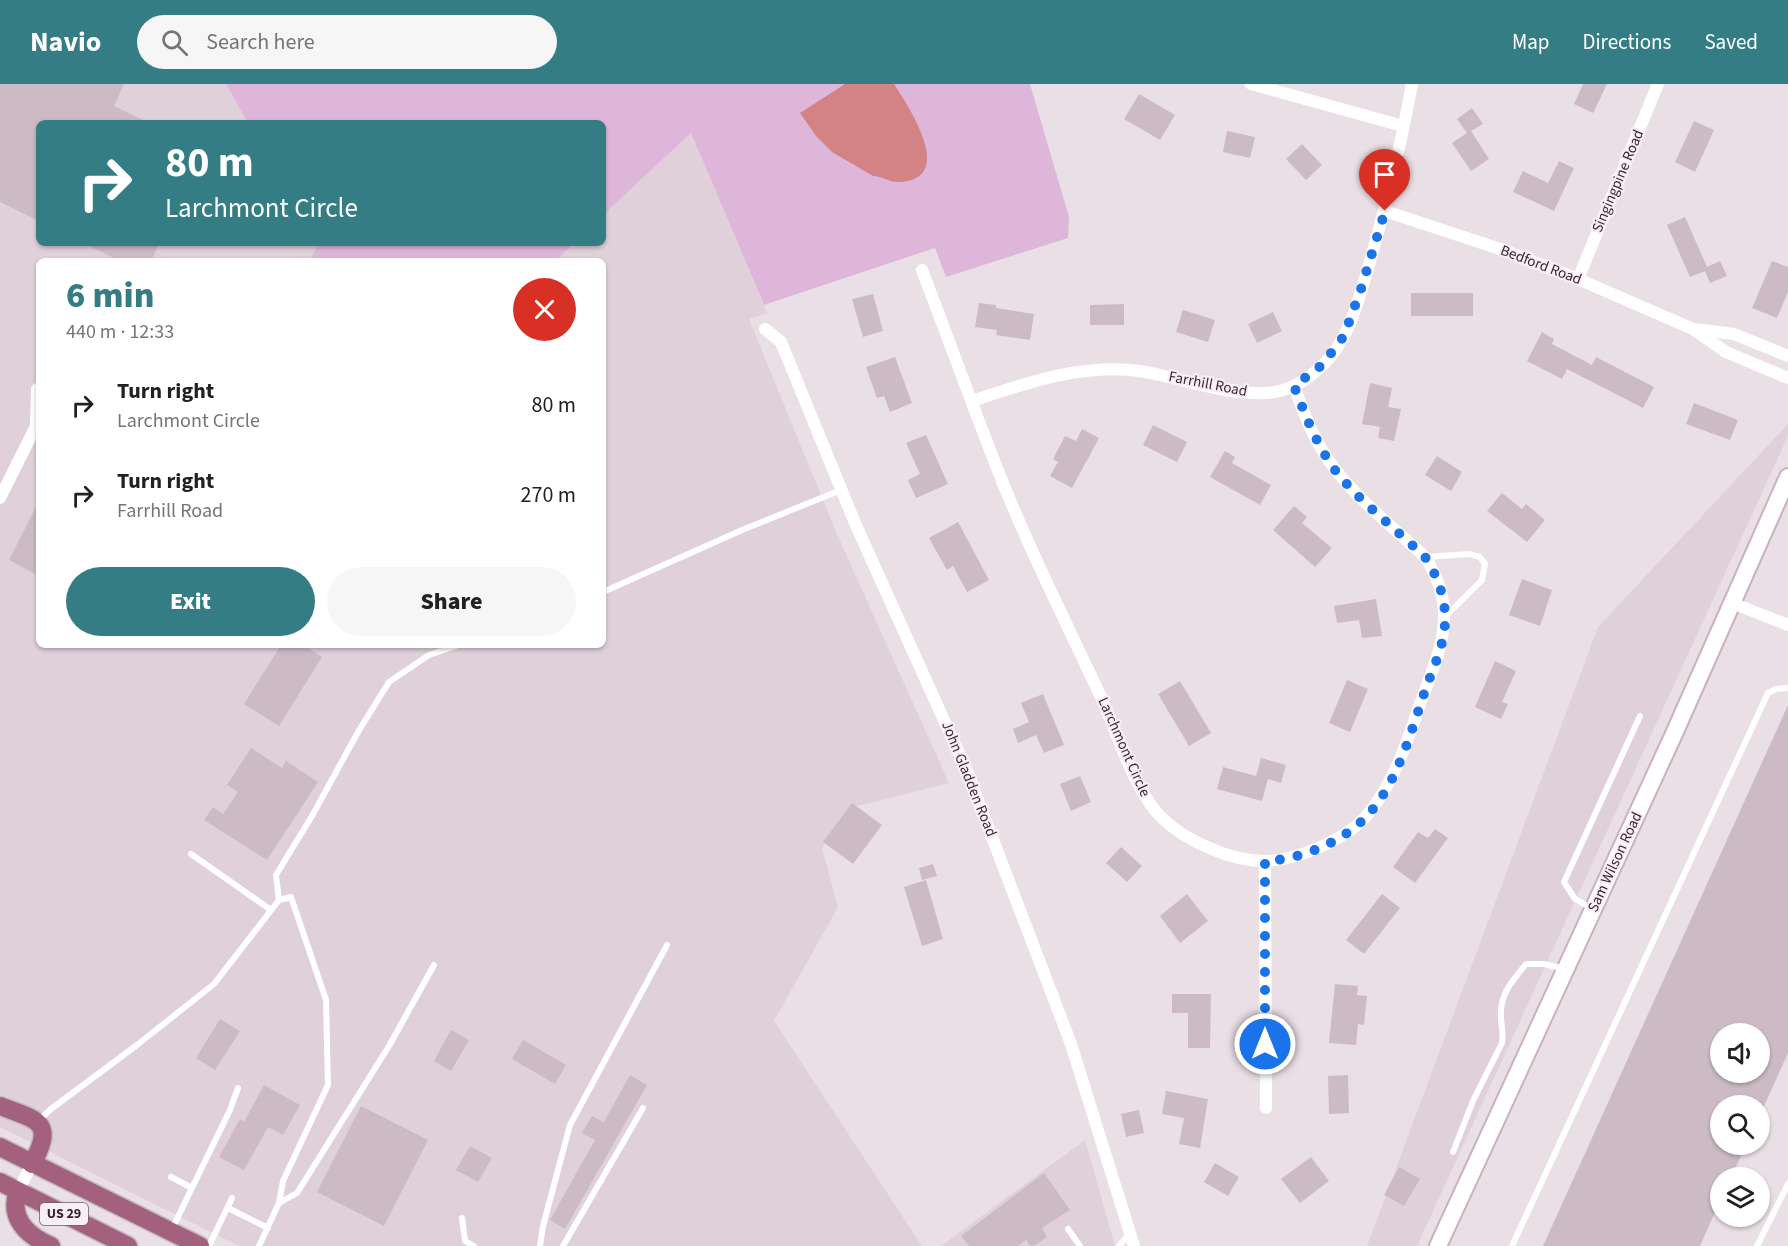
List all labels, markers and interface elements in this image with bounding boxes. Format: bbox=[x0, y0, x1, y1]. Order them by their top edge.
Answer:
search box bbox=[137, 15, 557, 69]
text: Navio bbox=[30, 22, 101, 62]
icon: search bbox=[158, 26, 191, 59]
text: Search here bbox=[206, 26, 315, 58]
text: Map bbox=[1512, 27, 1550, 57]
text: Directions bbox=[1583, 27, 1671, 57]
text: Saved bbox=[1704, 27, 1758, 57]
street label: Singingpine Road bbox=[1587, 126, 1649, 236]
text: 80 m bbox=[165, 133, 254, 193]
icon: right bbox=[66, 144, 144, 222]
pin bbox=[1359, 149, 1410, 211]
icon: arrive bbox=[1368, 158, 1401, 191]
text: Larchmont Circle bbox=[165, 189, 358, 228]
street label: Bedford Road bbox=[1497, 240, 1585, 290]
text: 6 min bbox=[66, 270, 154, 321]
button: close bbox=[513, 278, 576, 341]
text: 440 m · 12:33 bbox=[66, 318, 174, 346]
street label: Farrhill Road bbox=[1167, 366, 1249, 402]
text: Turn right bbox=[117, 375, 214, 407]
icon: right bbox=[66, 389, 99, 422]
text: 80 m bbox=[531, 389, 576, 421]
text: Larchmont Circle bbox=[117, 407, 260, 435]
text: Turn right bbox=[117, 465, 214, 497]
icon: right bbox=[66, 479, 99, 512]
text: 270 m bbox=[521, 479, 576, 511]
text: Farrhill Road bbox=[117, 497, 223, 525]
button: Exit bbox=[66, 567, 315, 636]
button: Share bbox=[327, 567, 576, 636]
street label: Larchmont Circle bbox=[1093, 694, 1155, 800]
street label: John Gladden Road bbox=[936, 718, 1002, 840]
street label: Sam Wilson Road bbox=[1583, 809, 1647, 915]
position arrow bbox=[1233, 1012, 1297, 1076]
map controls bbox=[1710, 1023, 1770, 1227]
button: sound bbox=[1710, 1023, 1770, 1083]
button: search bbox=[1710, 1095, 1770, 1155]
button: layers bbox=[1710, 1167, 1770, 1227]
road number: US 29 bbox=[40, 1203, 88, 1225]

